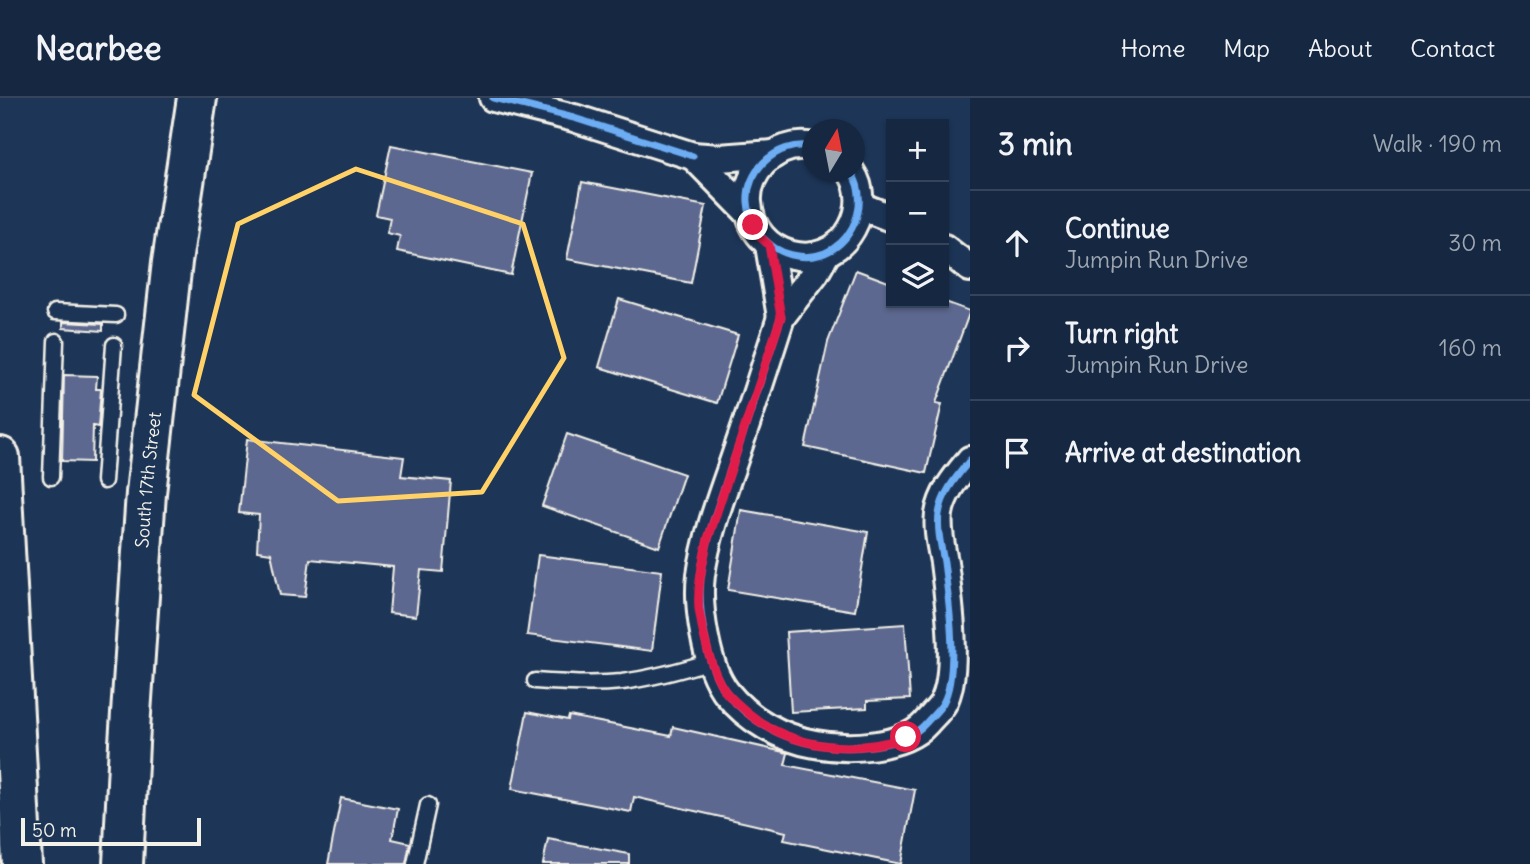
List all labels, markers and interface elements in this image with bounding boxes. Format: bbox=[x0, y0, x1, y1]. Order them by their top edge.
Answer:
text: Nearbee bbox=[35, 27, 161, 69]
text: Home bbox=[1121, 33, 1185, 63]
text: Map bbox=[1223, 33, 1270, 63]
text: About bbox=[1308, 33, 1372, 63]
text: Contact bbox=[1410, 33, 1495, 63]
north arrow bbox=[802, 119, 865, 182]
map controls bbox=[886, 119, 949, 308]
button: + bbox=[886, 119, 949, 182]
text: 3 min bbox=[998, 125, 1073, 163]
text: Walk · 190 m bbox=[1373, 129, 1502, 158]
button: − bbox=[886, 182, 949, 245]
route end bbox=[737, 209, 768, 240]
text: Continue bbox=[1065, 212, 1170, 245]
icon: ahead bbox=[998, 224, 1036, 262]
text: 30 m bbox=[1448, 228, 1502, 257]
button: layers bbox=[886, 245, 949, 308]
text: Jumpin Run Drive bbox=[1065, 245, 1248, 274]
text: Turn right bbox=[1065, 317, 1178, 350]
icon: right bbox=[998, 329, 1036, 367]
text: 160 m bbox=[1439, 333, 1502, 362]
text: Jumpin Run Drive bbox=[1065, 350, 1248, 379]
street label: South 17th Street bbox=[130, 411, 166, 548]
icon: arrive bbox=[998, 434, 1036, 472]
text: Arrive at destination bbox=[1065, 436, 1301, 469]
route start bbox=[890, 721, 921, 752]
scale bar bbox=[21, 815, 201, 847]
text: 50 m bbox=[32, 818, 77, 842]

